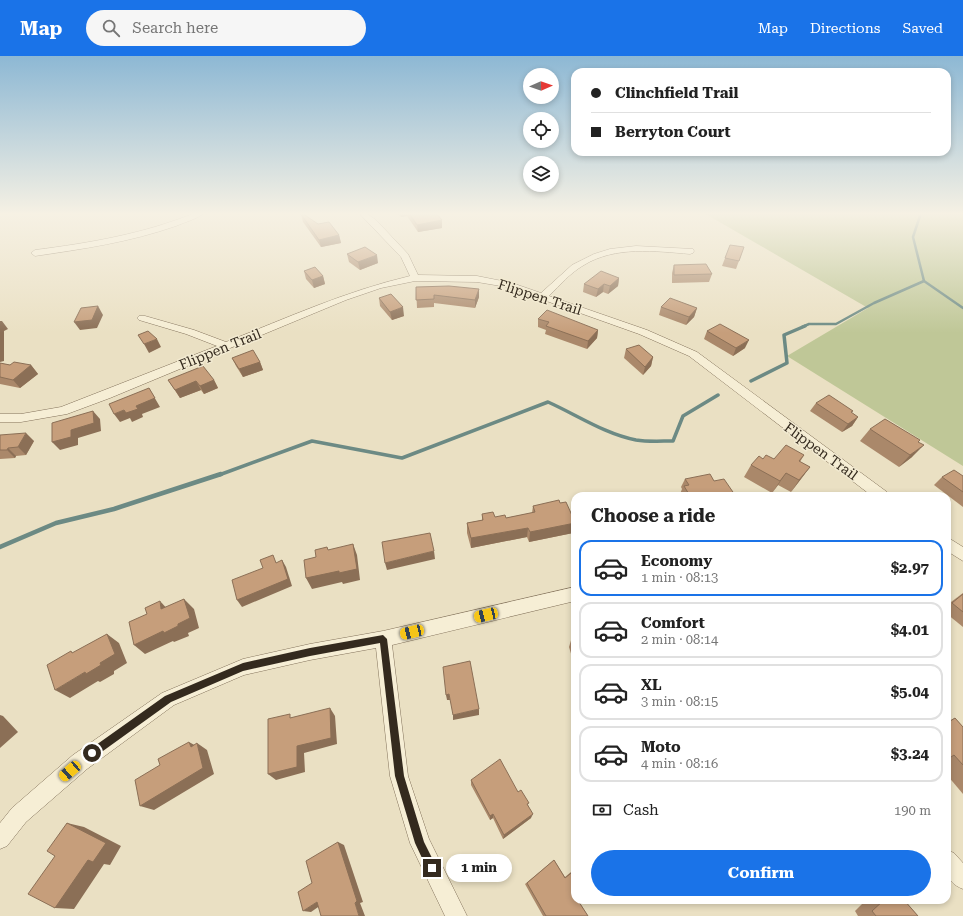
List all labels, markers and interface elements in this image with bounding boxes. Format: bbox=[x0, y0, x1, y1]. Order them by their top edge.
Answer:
search box bbox=[86, 10, 366, 46]
text: Map bbox=[20, 17, 62, 40]
icon: search bbox=[100, 17, 122, 39]
text: Search here bbox=[132, 19, 218, 37]
text: Map bbox=[758, 20, 788, 36]
text: Directions bbox=[810, 20, 880, 36]
text: Saved bbox=[902, 20, 943, 36]
north arrow bbox=[523, 68, 559, 104]
map controls bbox=[523, 68, 559, 192]
text: Clinchfield Trail bbox=[615, 84, 739, 102]
button: locate bbox=[523, 112, 559, 148]
text: Berryton Court bbox=[615, 123, 731, 141]
button: layers bbox=[523, 156, 559, 192]
street label: Flippen Trail bbox=[496, 276, 584, 318]
street label: Flippen Trail bbox=[177, 325, 264, 373]
street label: Flippen Trail bbox=[781, 419, 861, 483]
text: Choose a ride bbox=[591, 505, 715, 526]
icon: car bbox=[593, 550, 629, 586]
text: Economy bbox=[641, 552, 712, 570]
text: $2.97 bbox=[891, 559, 929, 577]
text: 1 min · 08:13 bbox=[641, 570, 718, 585]
car bbox=[473, 606, 499, 624]
icon: car bbox=[593, 612, 629, 648]
text: Comfort bbox=[641, 614, 705, 632]
text: $4.01 bbox=[891, 621, 929, 639]
car bbox=[399, 623, 425, 641]
text: 2 min · 08:14 bbox=[641, 632, 718, 647]
icon: car bbox=[593, 674, 629, 710]
text: XL bbox=[641, 676, 662, 694]
text: $5.04 bbox=[891, 683, 929, 701]
text: 3 min · 08:15 bbox=[641, 694, 718, 709]
icon: car bbox=[593, 736, 629, 772]
text: Moto bbox=[641, 738, 681, 756]
route start bbox=[83, 744, 101, 762]
text: $3.24 bbox=[891, 745, 929, 763]
text: 4 min · 08:16 bbox=[641, 756, 718, 771]
car bbox=[57, 759, 83, 783]
icon: cash bbox=[591, 799, 613, 821]
text: Cash bbox=[623, 801, 659, 819]
text: 190 m bbox=[894, 803, 931, 818]
button: Confirm bbox=[591, 850, 931, 896]
callout: 1 min bbox=[446, 854, 512, 882]
route end bbox=[423, 859, 441, 877]
text: 1 min bbox=[461, 860, 497, 875]

